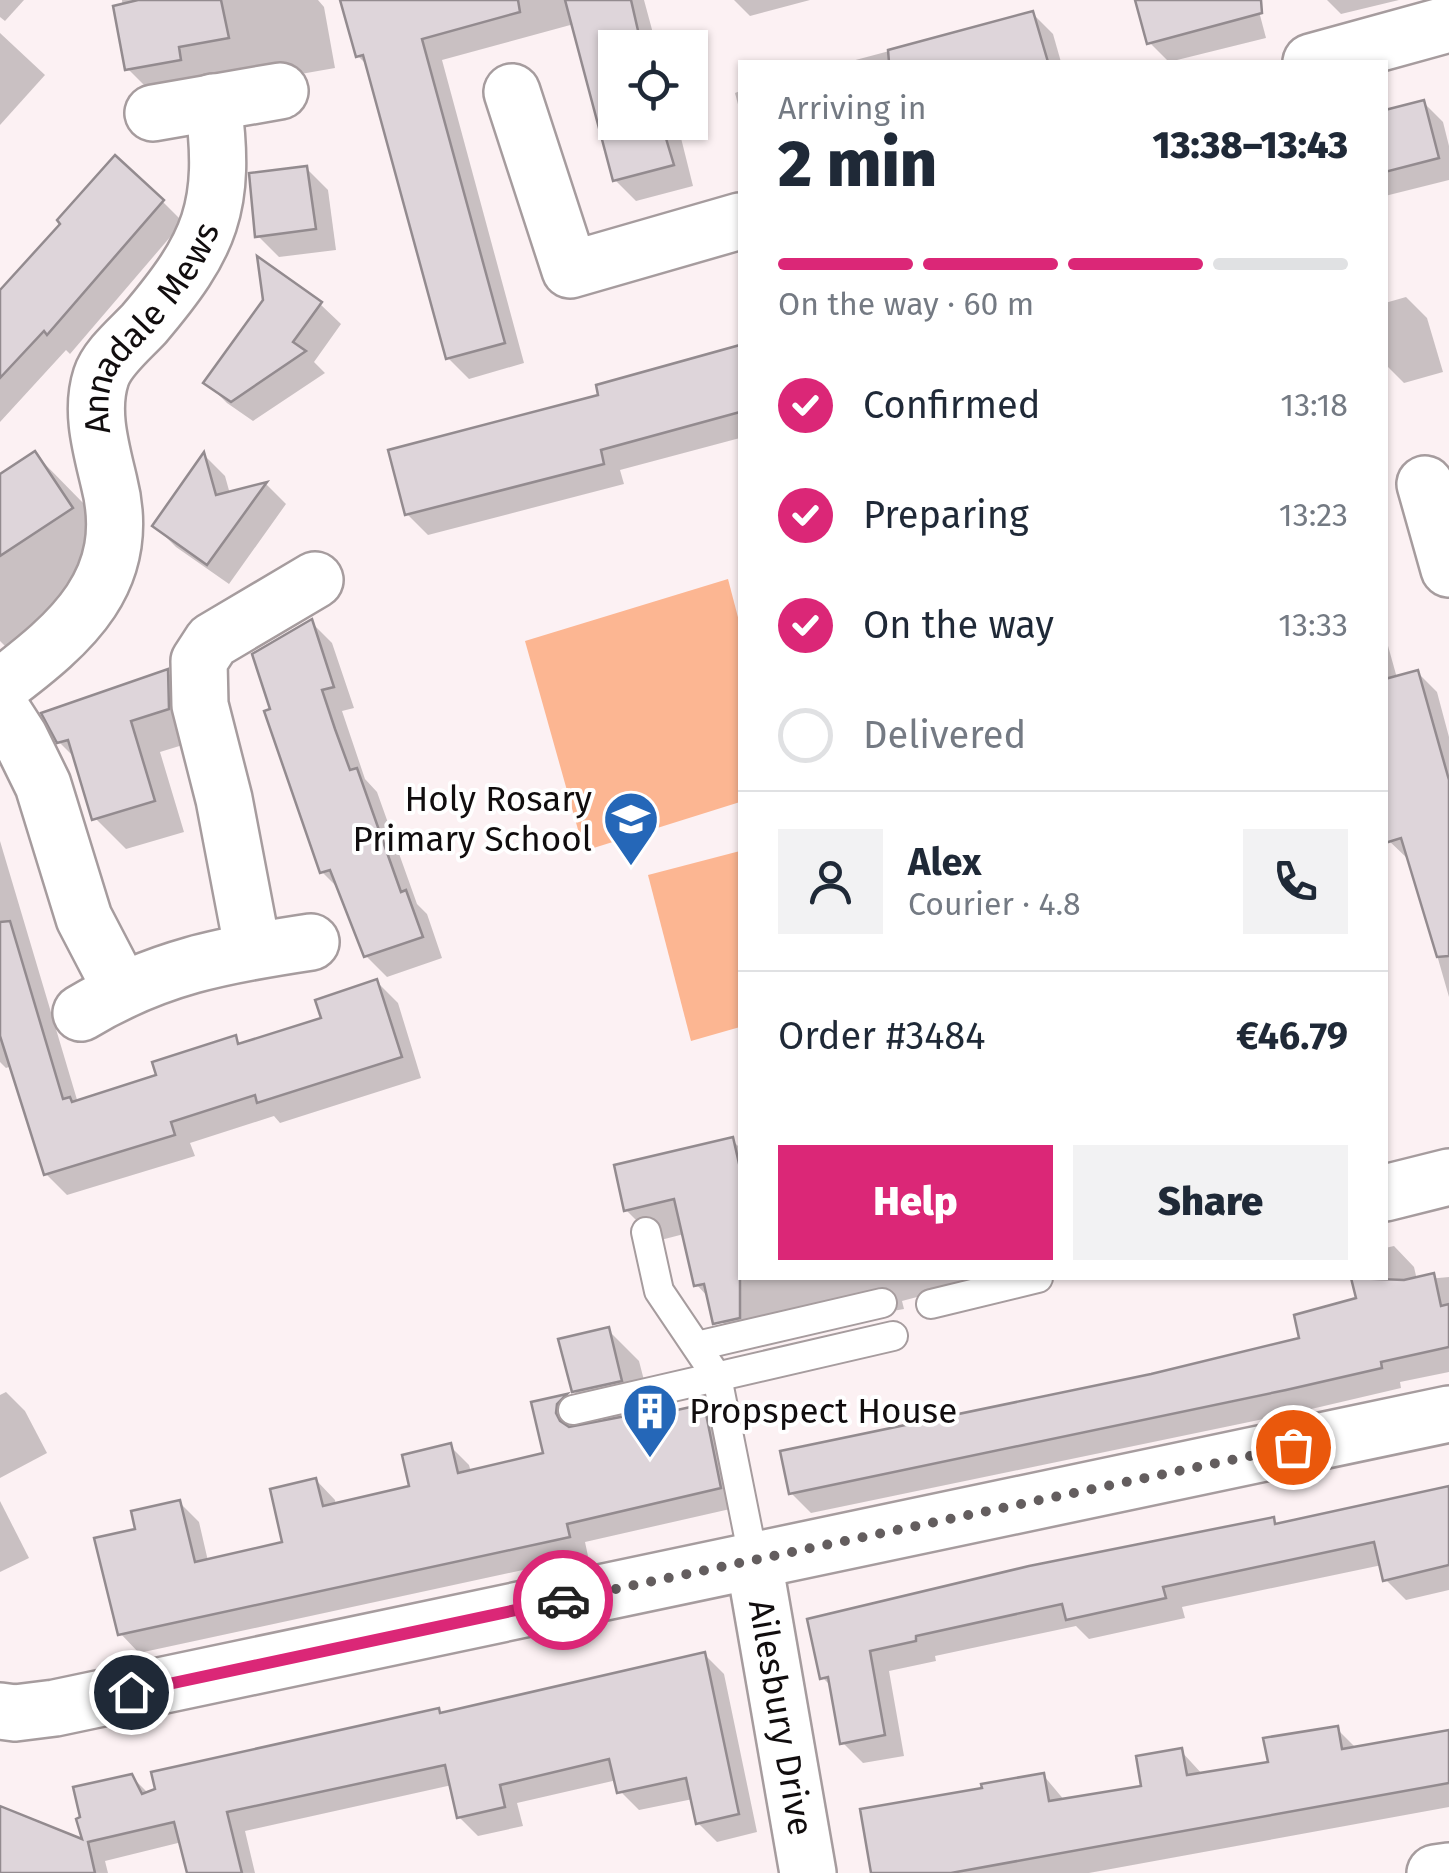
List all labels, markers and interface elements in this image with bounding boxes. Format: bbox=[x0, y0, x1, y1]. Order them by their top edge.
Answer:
map controls bbox=[598, 30, 708, 140]
button: locate bbox=[598, 30, 708, 140]
text: Arriving in bbox=[778, 89, 926, 127]
text: 13:38–13:43 bbox=[1153, 122, 1348, 168]
text: 2 min bbox=[778, 125, 937, 203]
street label: Annadale Mews bbox=[75, 217, 228, 436]
text: On the way · 60 m bbox=[778, 285, 1034, 323]
icon: check bbox=[778, 378, 833, 433]
text: Confirmed bbox=[863, 382, 1041, 428]
text: 13:18 bbox=[1280, 386, 1348, 424]
icon: check bbox=[778, 488, 833, 543]
text: Preparing bbox=[863, 492, 1029, 538]
text: 13:23 bbox=[1279, 496, 1348, 534]
icon: check bbox=[778, 598, 833, 653]
text: On the way bbox=[863, 602, 1054, 648]
text: 13:33 bbox=[1278, 606, 1348, 644]
text: Delivered bbox=[863, 712, 1026, 758]
place label: Holy Rosary Primary School bbox=[352, 778, 592, 860]
school or university icon: Holy Rosary Primary School bbox=[601, 789, 661, 868]
button: person bbox=[778, 829, 883, 934]
button: phone bbox=[1243, 829, 1348, 934]
text: Alex bbox=[908, 839, 981, 885]
text: Courier · 4.8 bbox=[908, 885, 1081, 923]
text: Order #3484 bbox=[778, 1013, 986, 1059]
text: €46.79 bbox=[1236, 1013, 1348, 1059]
button: Help bbox=[778, 1145, 1053, 1260]
button: Share bbox=[1073, 1145, 1348, 1260]
building icon: Propspect House bbox=[620, 1381, 680, 1460]
place label: Propspect House bbox=[689, 1390, 957, 1432]
pin bbox=[1251, 1405, 1336, 1490]
icon: bag bbox=[1266, 1420, 1321, 1475]
courier bbox=[513, 1550, 613, 1650]
icon: car bbox=[536, 1573, 591, 1628]
street label: Ailesbury Drive bbox=[740, 1596, 822, 1839]
pin bbox=[89, 1650, 174, 1735]
icon: home bbox=[104, 1665, 159, 1720]

